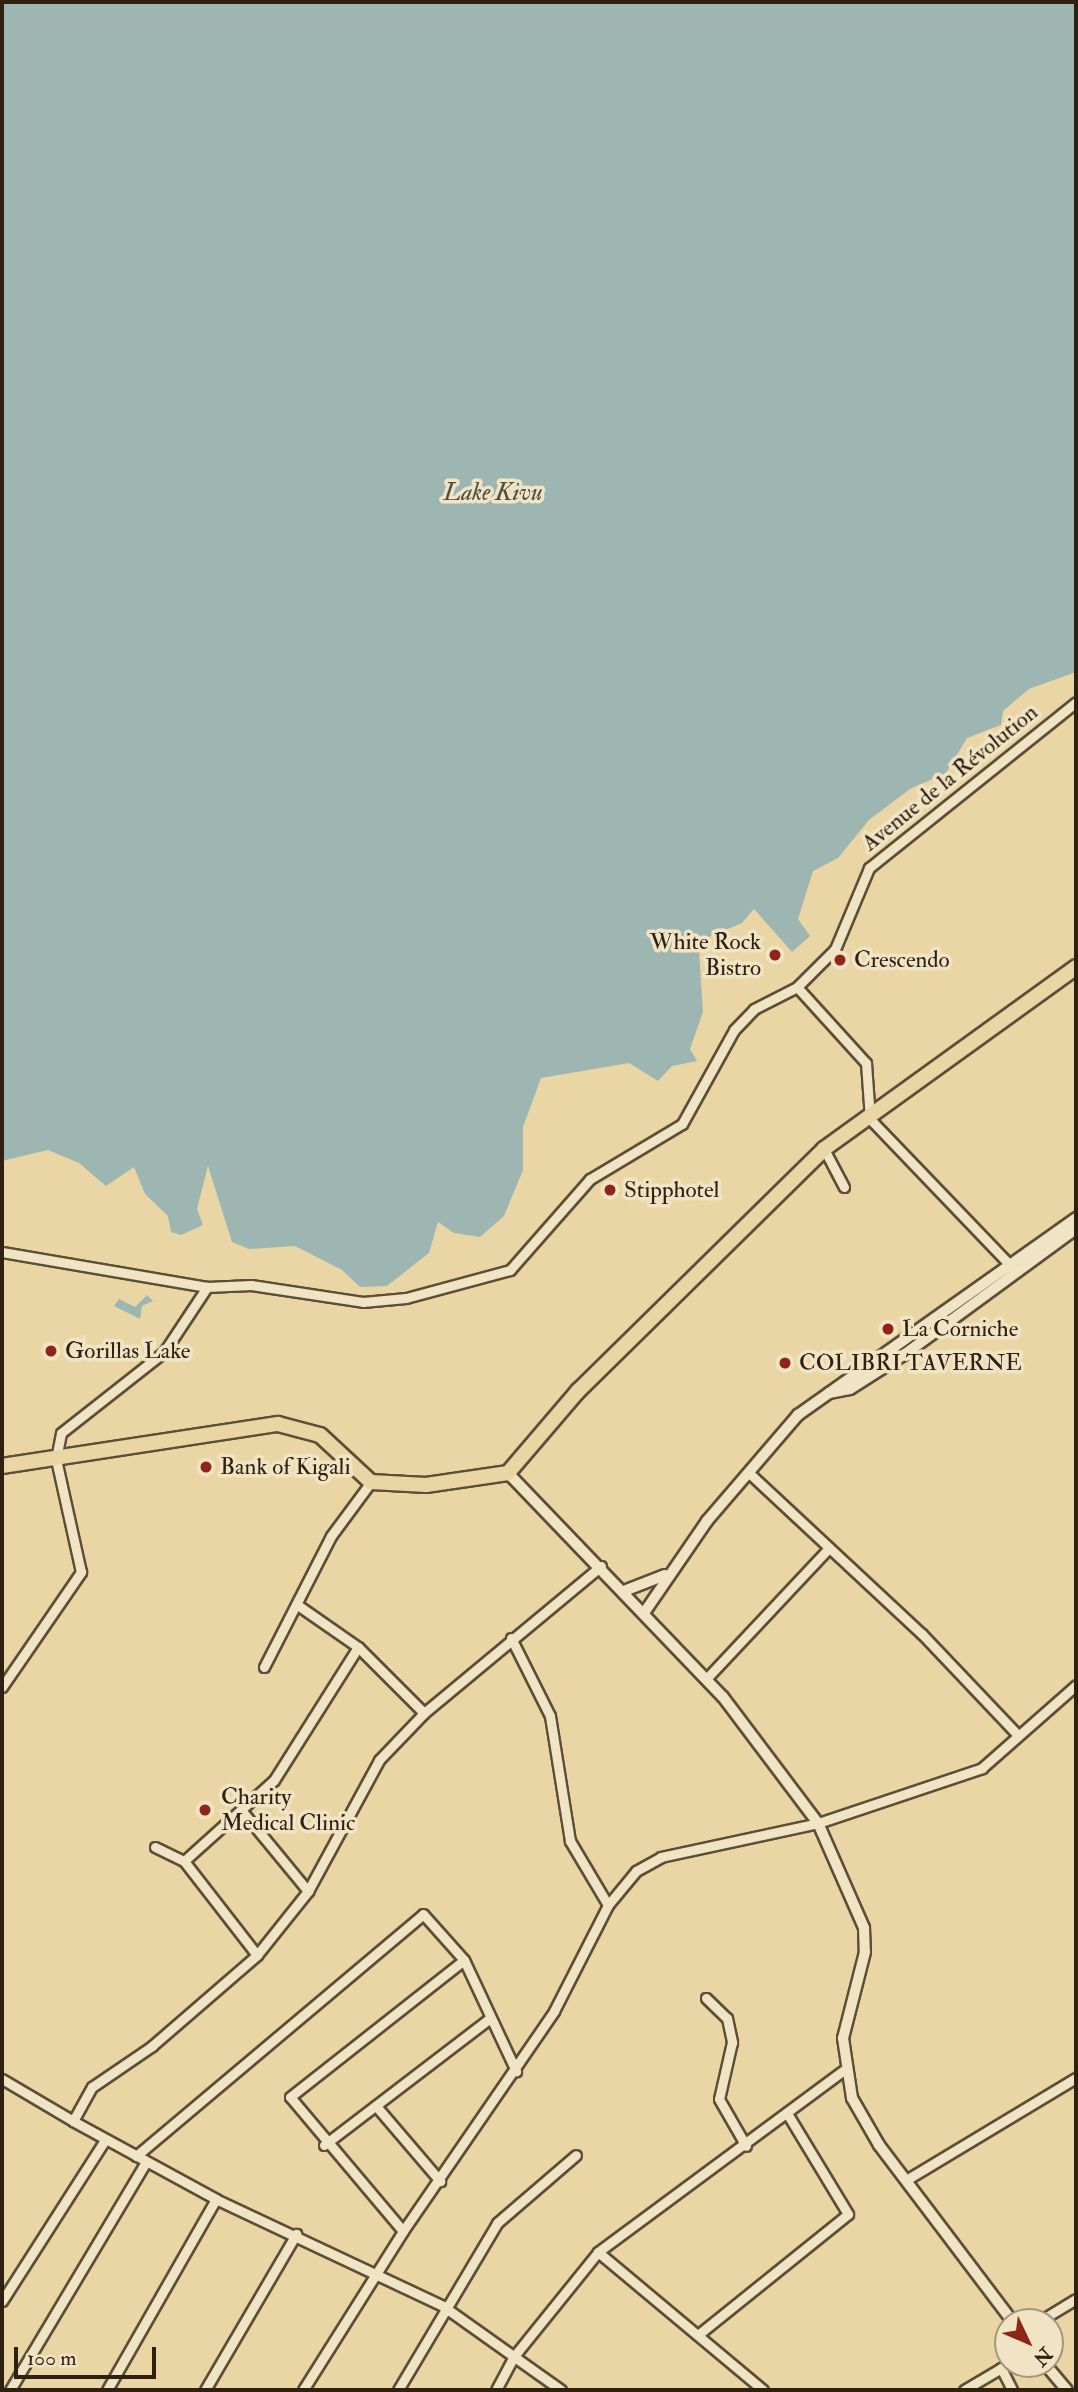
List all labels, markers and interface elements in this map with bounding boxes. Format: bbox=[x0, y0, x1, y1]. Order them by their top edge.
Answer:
water label: Lake Kivu bbox=[444, 479, 542, 507]
street label: Avenue de la Révolution bbox=[857, 699, 1043, 857]
place label: White Rock Bistro bbox=[650, 928, 761, 982]
place label: Crescendo bbox=[854, 946, 950, 974]
marker: White Rock Bistro bbox=[767, 947, 783, 963]
marker: Crescendo bbox=[832, 952, 848, 968]
place label: Stipphotel bbox=[624, 1176, 720, 1204]
marker: Stipphotel bbox=[602, 1182, 618, 1198]
place label: La Corniche bbox=[902, 1315, 1018, 1343]
marker: La Corniche bbox=[880, 1321, 896, 1337]
place label: Gorillas Lake bbox=[65, 1337, 190, 1365]
marker: Gorillas Lake bbox=[43, 1343, 59, 1359]
place label: COLIBRI TAVERNE bbox=[799, 1349, 1022, 1377]
marker: COLIBRI TAVERNE bbox=[777, 1355, 793, 1371]
place label: Bank of Kigali bbox=[220, 1453, 351, 1481]
marker: Bank of Kigali bbox=[198, 1459, 214, 1475]
place label: Charity Medical Clinic bbox=[221, 1783, 355, 1837]
marker: Charity Medical Clinic bbox=[195, 1800, 215, 1820]
north arrow bbox=[994, 2308, 1064, 2378]
scale bar bbox=[18, 2332, 159, 2376]
text: N bbox=[1028, 2342, 1057, 2371]
text: 100 m bbox=[27, 2345, 77, 2372]

